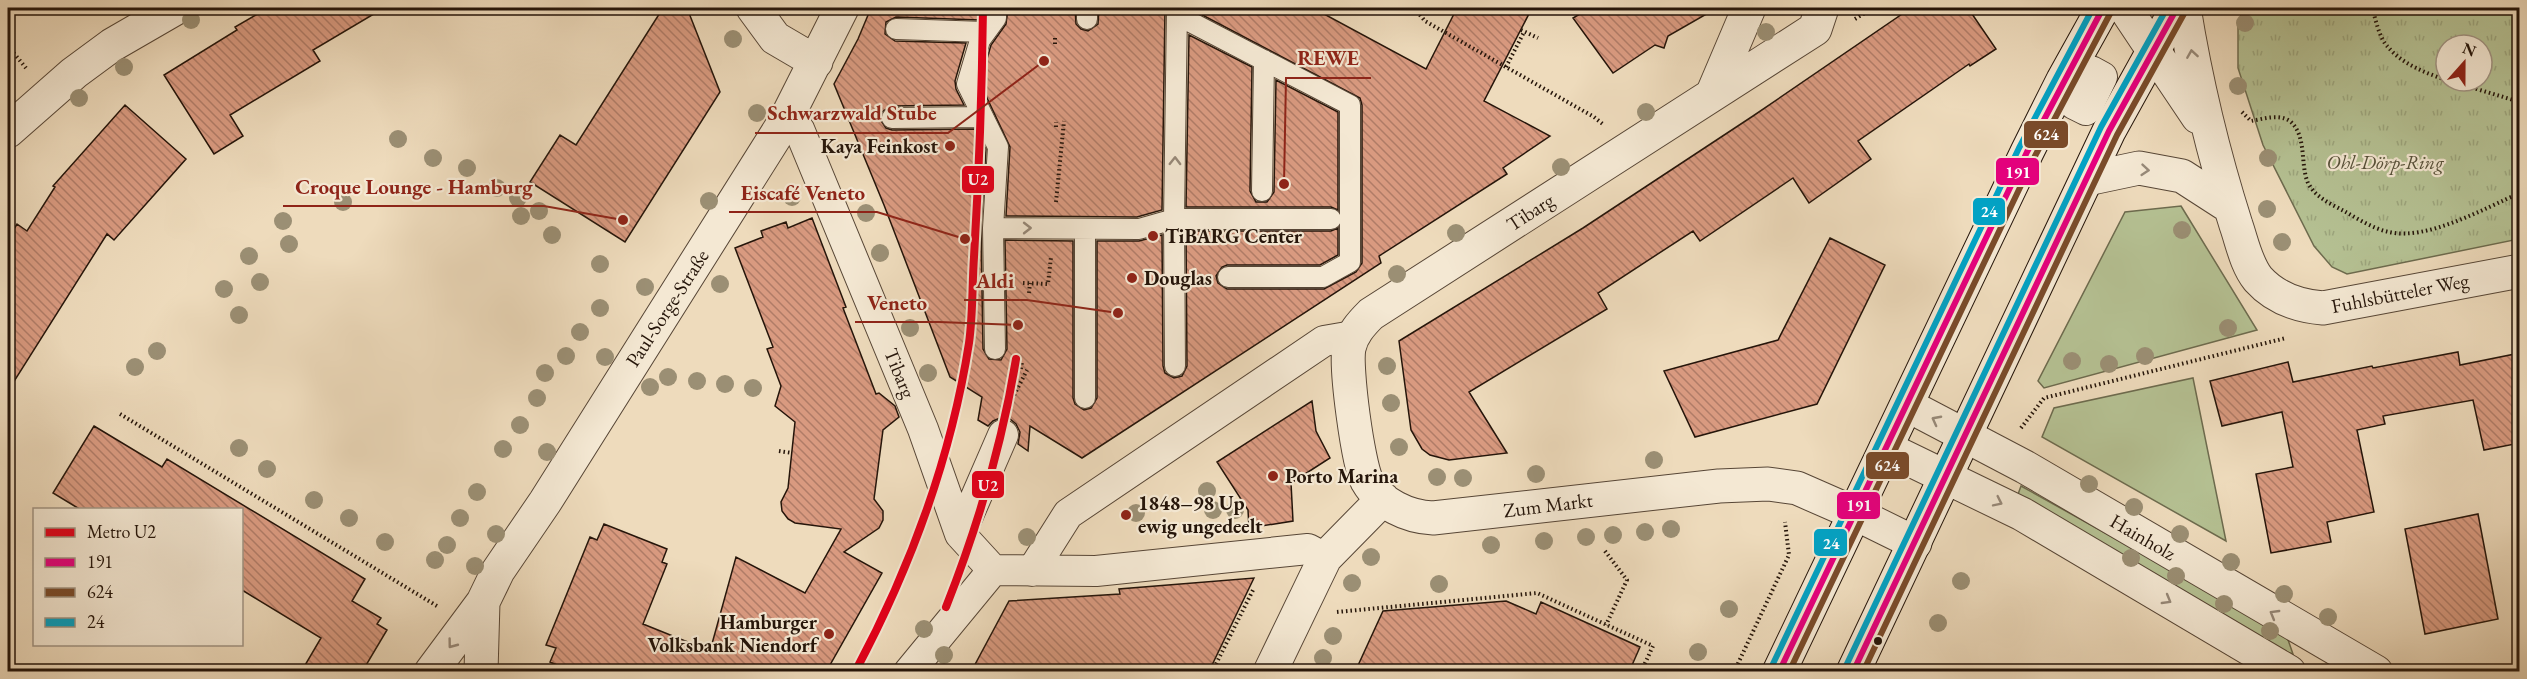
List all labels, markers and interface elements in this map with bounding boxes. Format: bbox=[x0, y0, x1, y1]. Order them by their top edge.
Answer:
north arrow bbox=[2434, 33, 2494, 93]
text: N bbox=[2459, 37, 2479, 62]
callout: REWE bbox=[1286, 39, 1371, 78]
text: REWE bbox=[1297, 44, 1359, 71]
one-way arrow bbox=[2186, 49, 2198, 58]
callout: Schwarzwald Stube bbox=[755, 94, 948, 133]
text: Schwarzwald Stube bbox=[767, 99, 937, 126]
line badge: 624 bbox=[2023, 120, 2069, 149]
text: 624 bbox=[2033, 124, 2059, 145]
place label: Kaya Feinkost bbox=[821, 133, 938, 159]
marker: Kaya Feinkost bbox=[943, 139, 957, 153]
park label: Ohl-Dörp-Ring bbox=[2327, 149, 2444, 175]
one-way arrow bbox=[1169, 156, 1181, 165]
line badge: 191 bbox=[1995, 157, 2040, 186]
text: 191 bbox=[2005, 162, 2031, 183]
one-way arrow bbox=[2140, 163, 2149, 176]
line badge: U2 bbox=[961, 165, 995, 194]
callout: Croque Lounge - Hamburg bbox=[283, 167, 544, 206]
text: U2 bbox=[968, 169, 989, 190]
text: Croque Lounge - Hamburg bbox=[295, 173, 533, 200]
callout: Eiscafé Veneto bbox=[729, 173, 877, 212]
text: Eiscafé Veneto bbox=[741, 179, 866, 206]
street label: Tibarg bbox=[1501, 187, 1559, 237]
line badge: 24 bbox=[1972, 197, 2006, 226]
text: 24 bbox=[1981, 201, 1998, 222]
one-way arrow bbox=[1022, 222, 1031, 234]
place label: TiBARG Center bbox=[1165, 223, 1303, 249]
marker: TiBARG Center bbox=[1146, 229, 1160, 243]
street label: Paul-Sorge-Straße bbox=[619, 244, 715, 372]
callout: Aldi bbox=[964, 261, 1027, 300]
place label: Douglas bbox=[1144, 265, 1212, 291]
text: Aldi bbox=[975, 267, 1014, 294]
street label: Fuhlsbütteler Weg bbox=[2329, 267, 2471, 319]
marker: Douglas bbox=[1125, 271, 1139, 285]
callout: Veneto bbox=[855, 283, 939, 322]
text: Veneto bbox=[867, 289, 928, 316]
street label: Tibarg bbox=[878, 344, 922, 402]
one-way arrow bbox=[1931, 416, 1942, 427]
line badge: 624 bbox=[1865, 451, 1910, 480]
text: 624 bbox=[1874, 455, 1900, 476]
place label: Porto Marina bbox=[1285, 463, 1398, 489]
marker: Porto Marina bbox=[1266, 469, 1280, 483]
line badge: U2 bbox=[971, 470, 1005, 499]
text: U2 bbox=[978, 475, 999, 496]
street label: Zum Markt bbox=[1502, 487, 1595, 523]
place label: 1848–98 Up ewig ungedeelt bbox=[1138, 490, 1263, 539]
line badge: 191 bbox=[1836, 491, 1881, 520]
text: 191 bbox=[1846, 495, 1872, 516]
one-way arrow bbox=[1991, 495, 2002, 507]
legend bbox=[33, 508, 243, 646]
marker: 1848–98 Up ewig ungedeelt bbox=[1119, 508, 1133, 522]
street label: Hainholz bbox=[2105, 508, 2181, 566]
text: Metro U2 bbox=[87, 520, 156, 543]
line badge: 24 bbox=[1813, 528, 1848, 557]
text: 24 bbox=[1823, 533, 1840, 554]
text: 191 bbox=[87, 550, 113, 573]
text: 624 bbox=[87, 580, 113, 603]
one-way arrow bbox=[2160, 592, 2171, 604]
place label: Hamburger Volksbank Niendorf bbox=[648, 609, 820, 658]
one-way arrow bbox=[2270, 609, 2281, 621]
text: 24 bbox=[87, 610, 105, 633]
marker: Hamburger Volksbank Niendorf bbox=[822, 627, 836, 641]
unlabelled marker bbox=[1872, 635, 1884, 647]
one-way arrow bbox=[448, 637, 459, 648]

